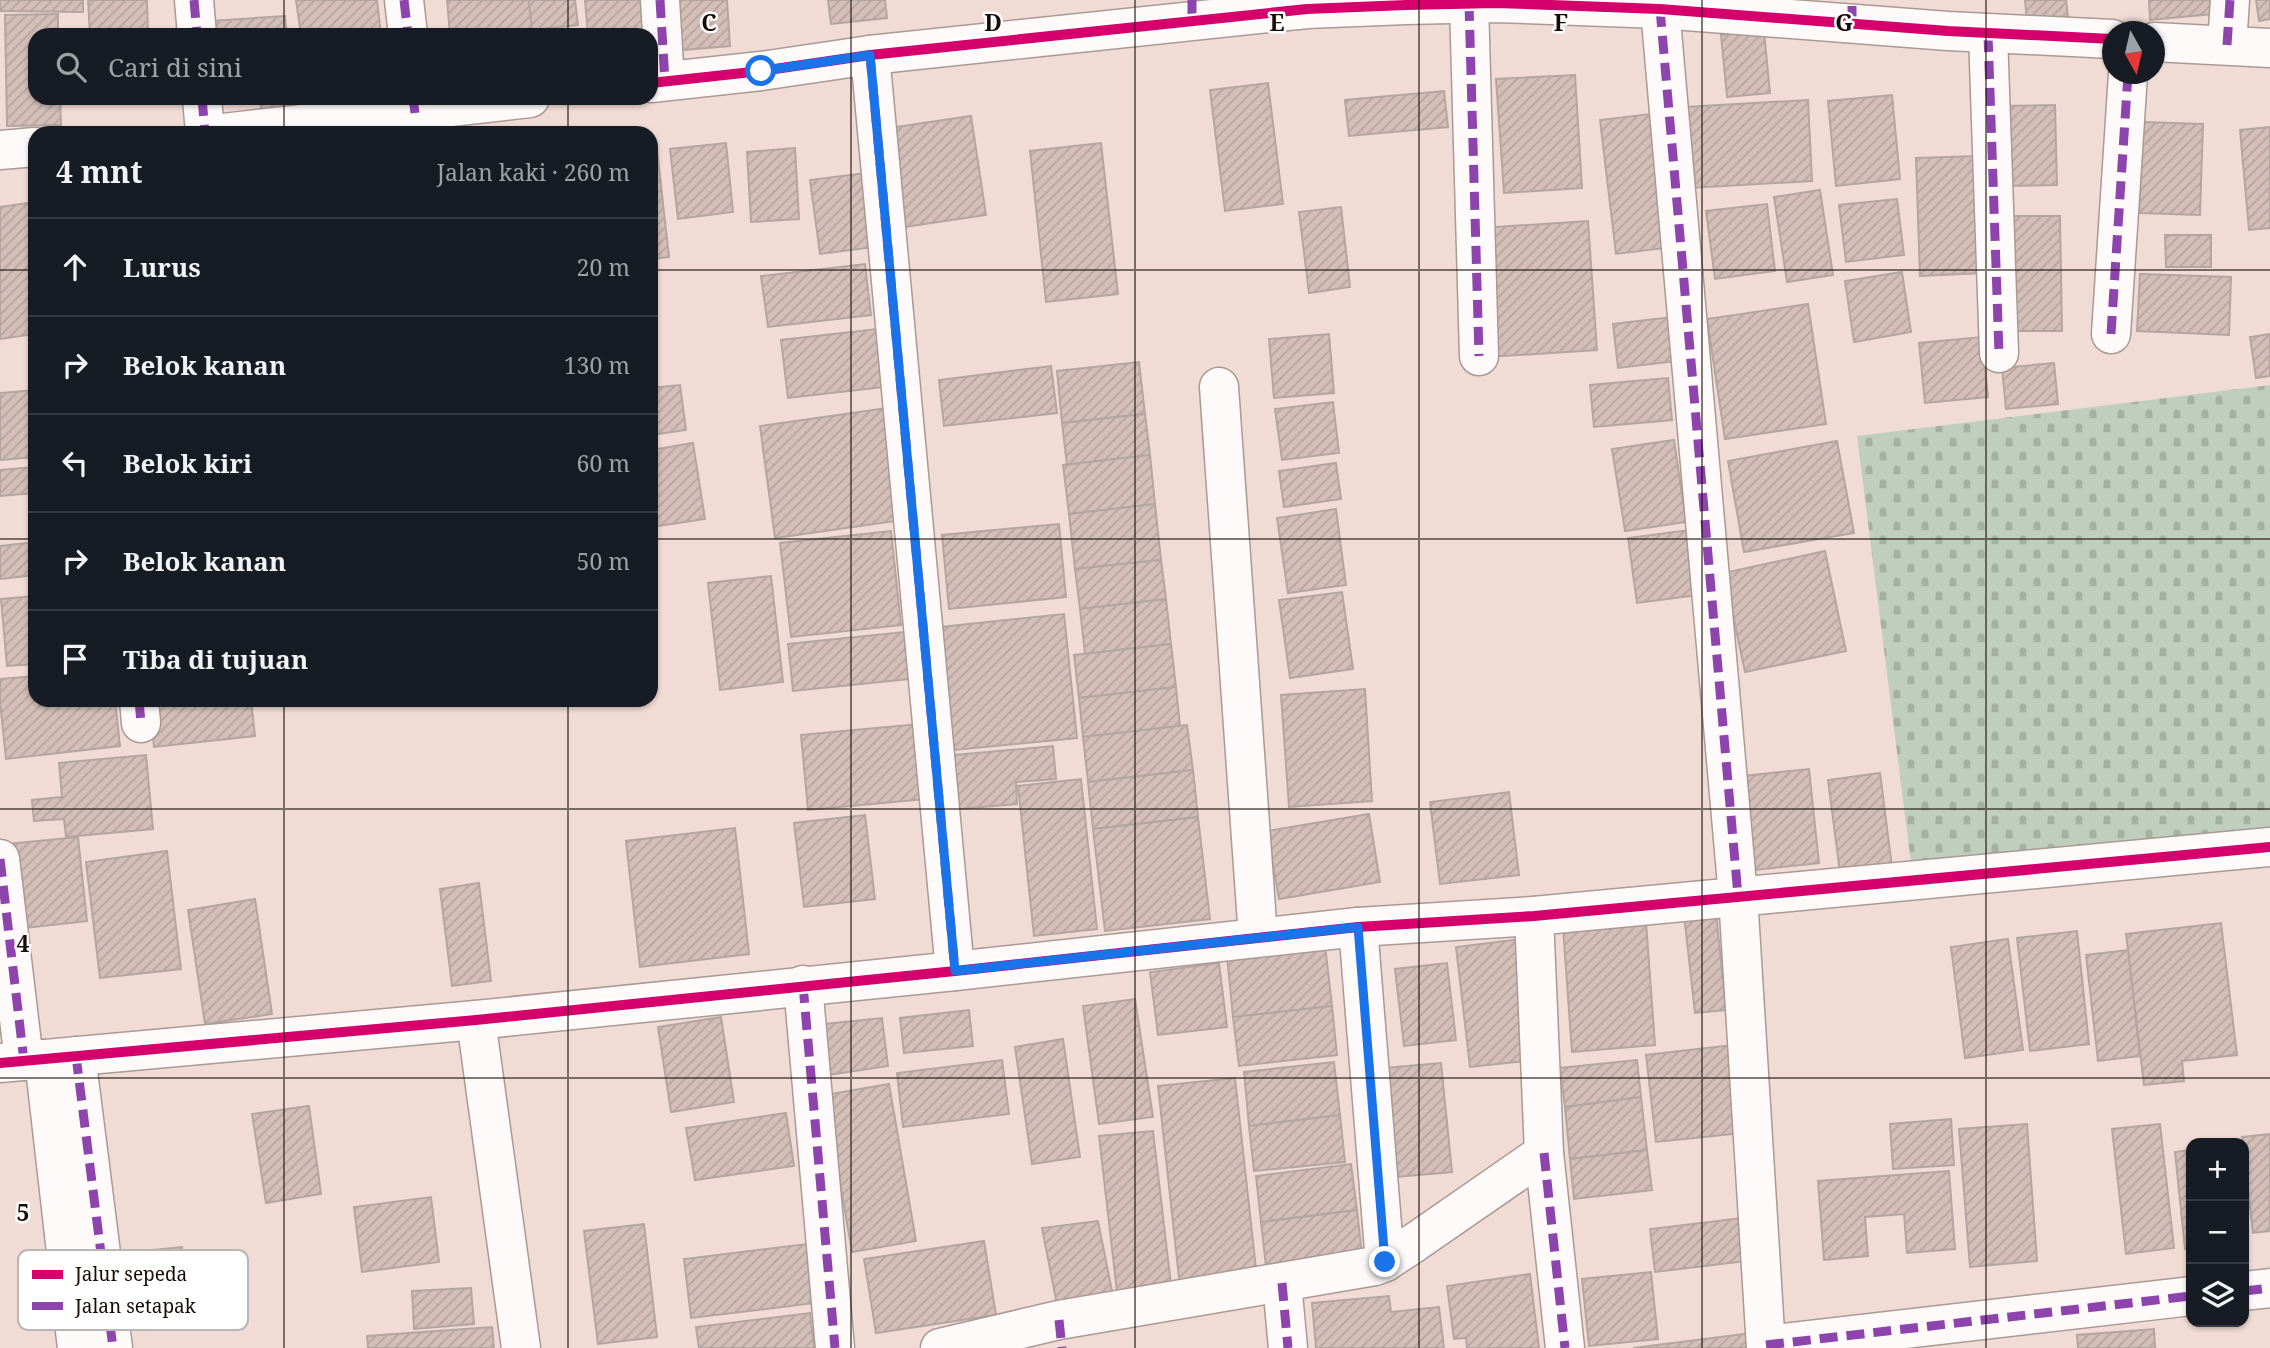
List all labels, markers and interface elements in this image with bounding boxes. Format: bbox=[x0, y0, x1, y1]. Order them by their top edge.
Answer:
text: C bbox=[701, 6, 717, 38]
text: D bbox=[984, 6, 1002, 38]
text: E bbox=[1269, 6, 1285, 38]
text: F bbox=[1554, 6, 1568, 38]
text: G bbox=[1835, 6, 1853, 38]
north arrow bbox=[2102, 21, 2165, 84]
search box bbox=[28, 28, 658, 105]
icon: search bbox=[52, 48, 90, 86]
text: Cari di sini bbox=[108, 49, 242, 85]
route start bbox=[745, 55, 776, 86]
text: 4 mnt bbox=[56, 151, 143, 192]
text: Jalan kaki · 260 m bbox=[437, 156, 630, 188]
icon: ahead bbox=[56, 248, 94, 286]
text: Lurus bbox=[123, 249, 201, 285]
text: 20 m bbox=[577, 251, 630, 283]
icon: right bbox=[56, 346, 94, 384]
text: Belok kanan bbox=[123, 347, 286, 383]
text: 130 m bbox=[564, 349, 630, 381]
icon: left bbox=[56, 444, 94, 482]
text: Belok kiri bbox=[123, 445, 252, 481]
text: 60 m bbox=[577, 447, 630, 479]
icon: right bbox=[56, 542, 94, 580]
text: Belok kanan bbox=[123, 543, 286, 579]
text: 50 m bbox=[577, 545, 630, 577]
icon: arrive bbox=[56, 640, 94, 678]
text: Tiba di tujuan bbox=[123, 641, 308, 677]
text: 4 bbox=[17, 927, 30, 959]
map controls bbox=[2186, 1138, 2249, 1327]
button: + bbox=[2186, 1138, 2249, 1201]
text: 5 bbox=[17, 1196, 30, 1228]
button: − bbox=[2186, 1201, 2249, 1264]
route end bbox=[1369, 1246, 1400, 1277]
legend bbox=[18, 1250, 248, 1330]
text: Jalur sepeda bbox=[74, 1261, 187, 1287]
button: layers bbox=[2186, 1264, 2249, 1327]
text: Jalan setapak bbox=[74, 1293, 197, 1319]

